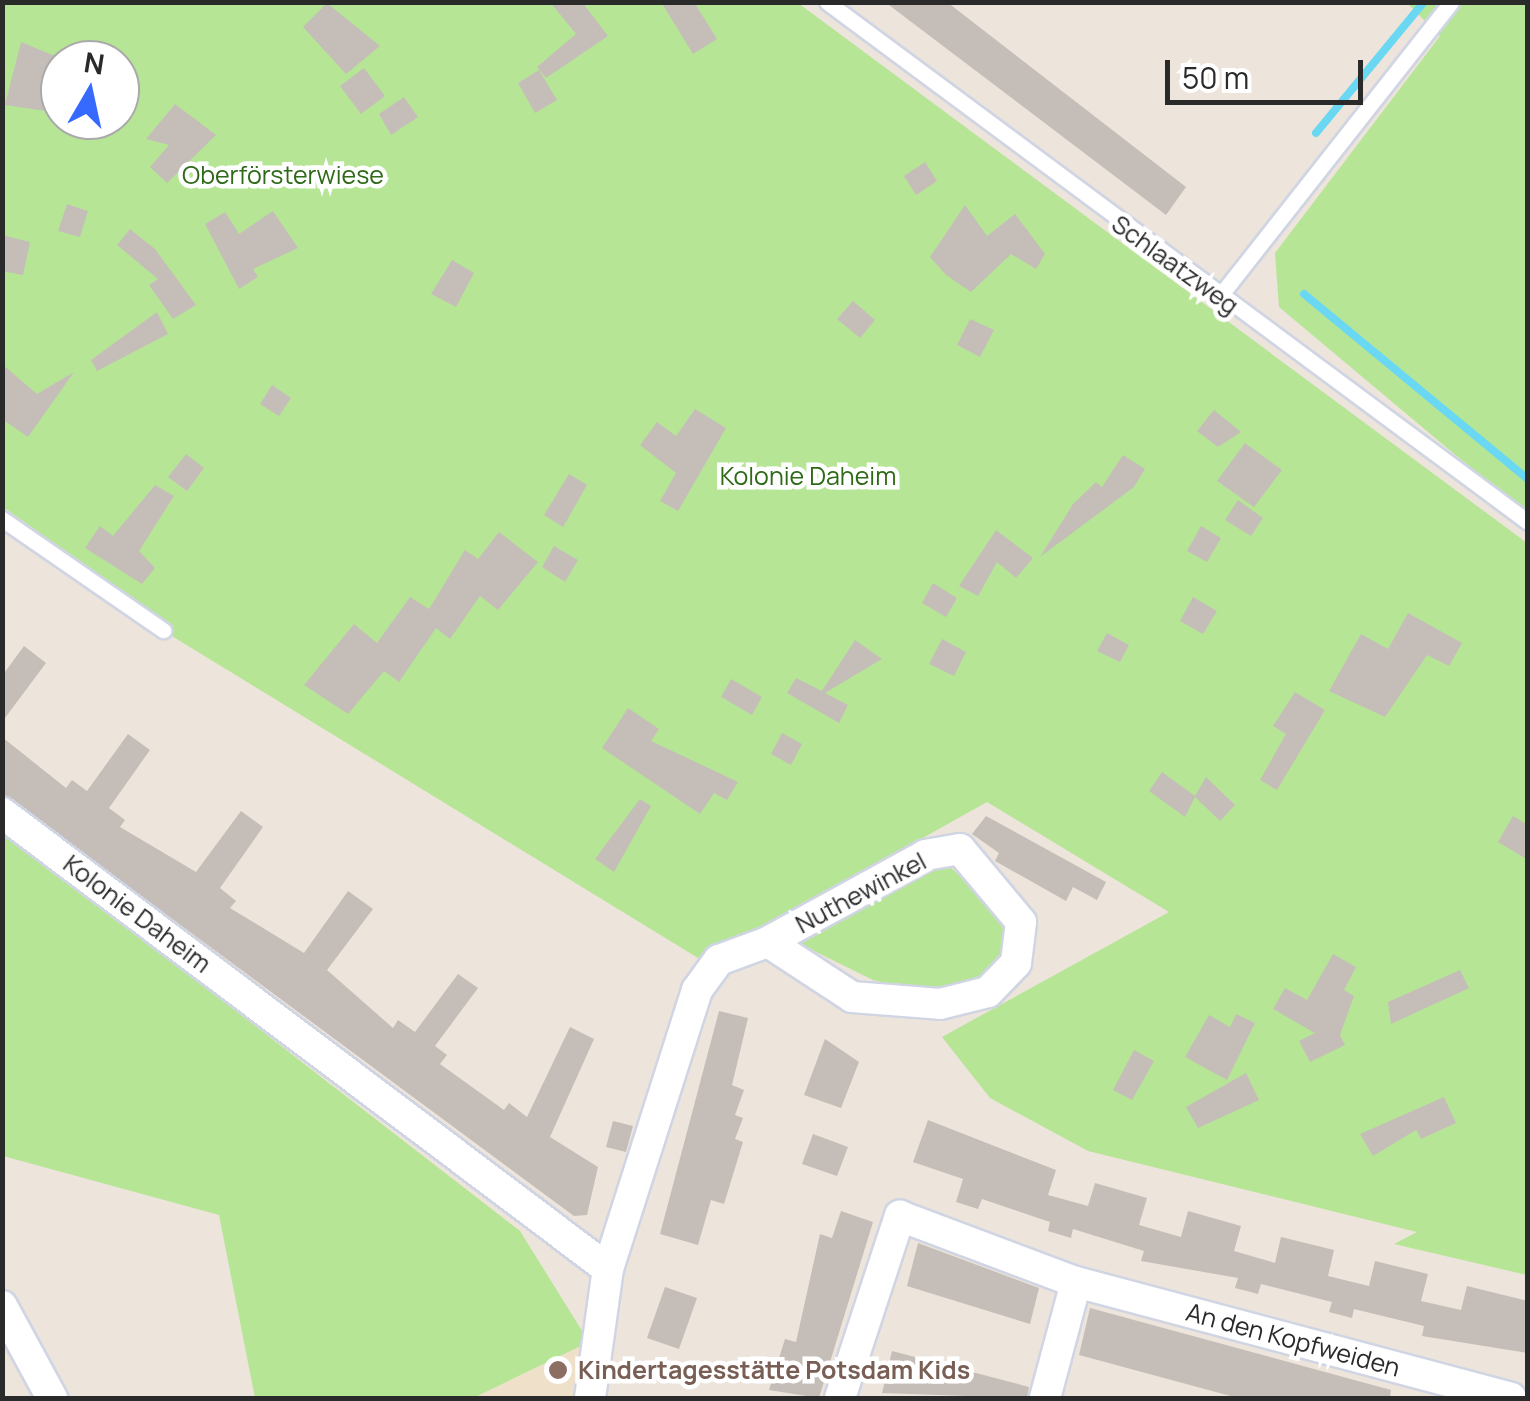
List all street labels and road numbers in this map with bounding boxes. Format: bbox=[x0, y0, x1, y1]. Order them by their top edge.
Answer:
street label: Schlaatzweg bbox=[1106, 209, 1244, 321]
street label: Nuthewinkel bbox=[791, 846, 931, 940]
street label: Kolonie Daheim bbox=[57, 849, 217, 979]
street label: An den Kopfweiden bbox=[1183, 1297, 1403, 1383]

